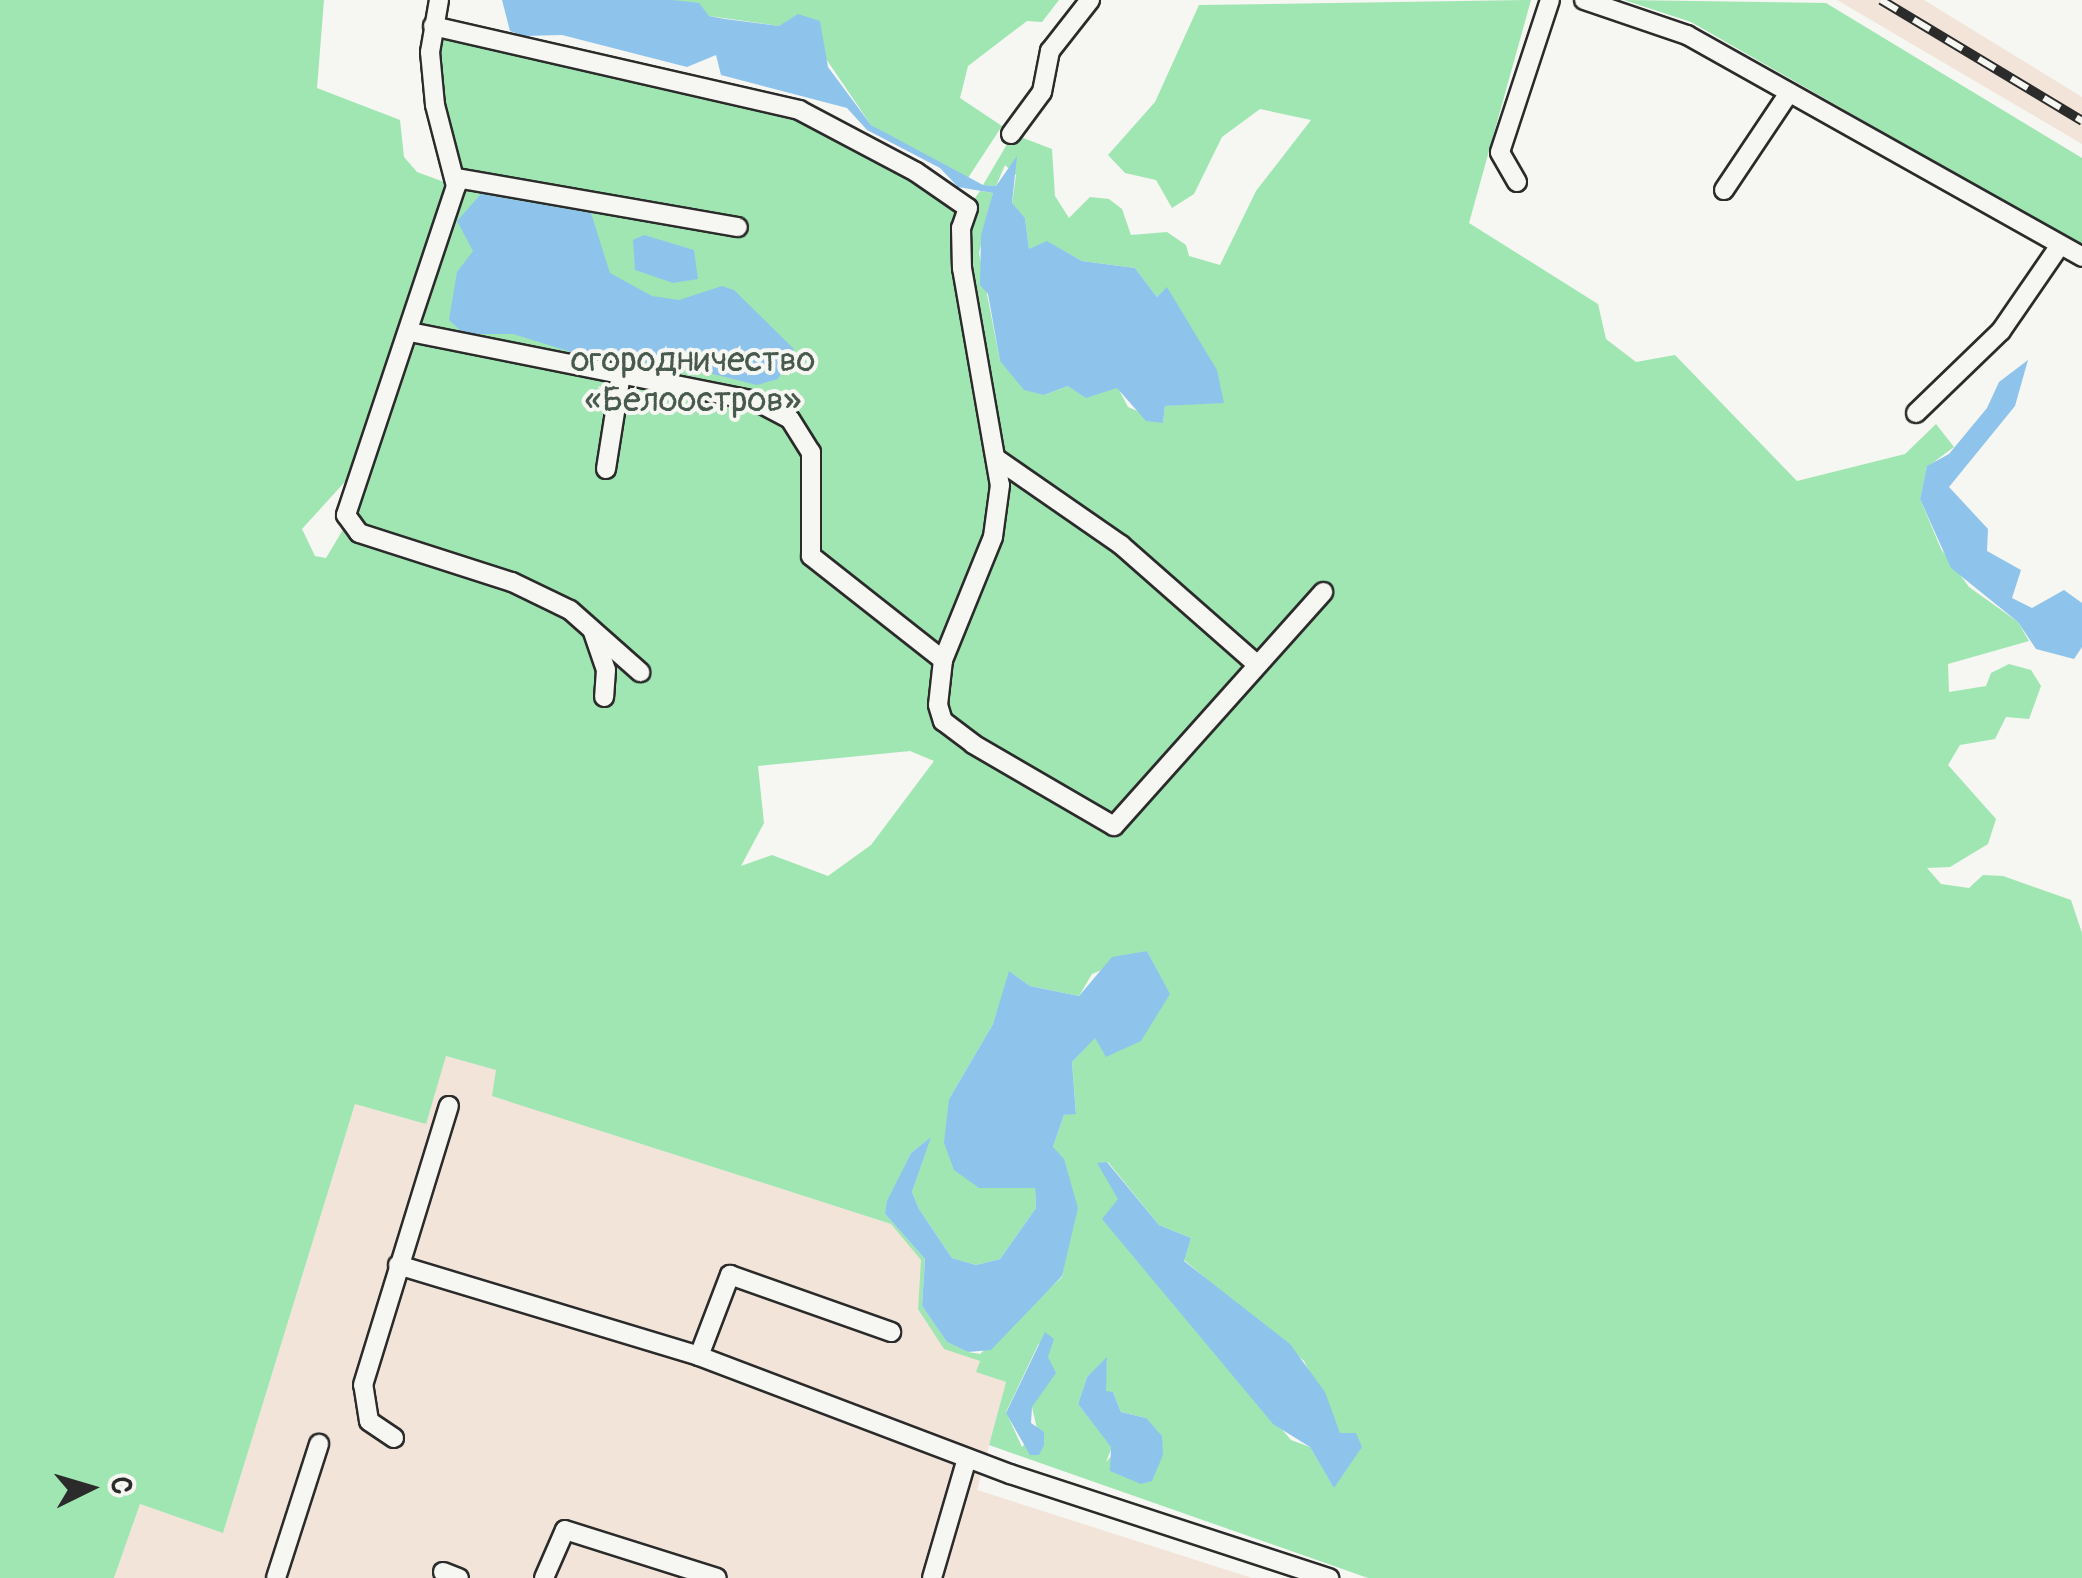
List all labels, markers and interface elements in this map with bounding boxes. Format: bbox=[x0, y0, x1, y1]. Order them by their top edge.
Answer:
park label: огородничество «Белоостров» bbox=[571, 339, 815, 421]
north arrow bbox=[40, 1438, 140, 1538]
text: С bbox=[102, 1475, 139, 1495]

